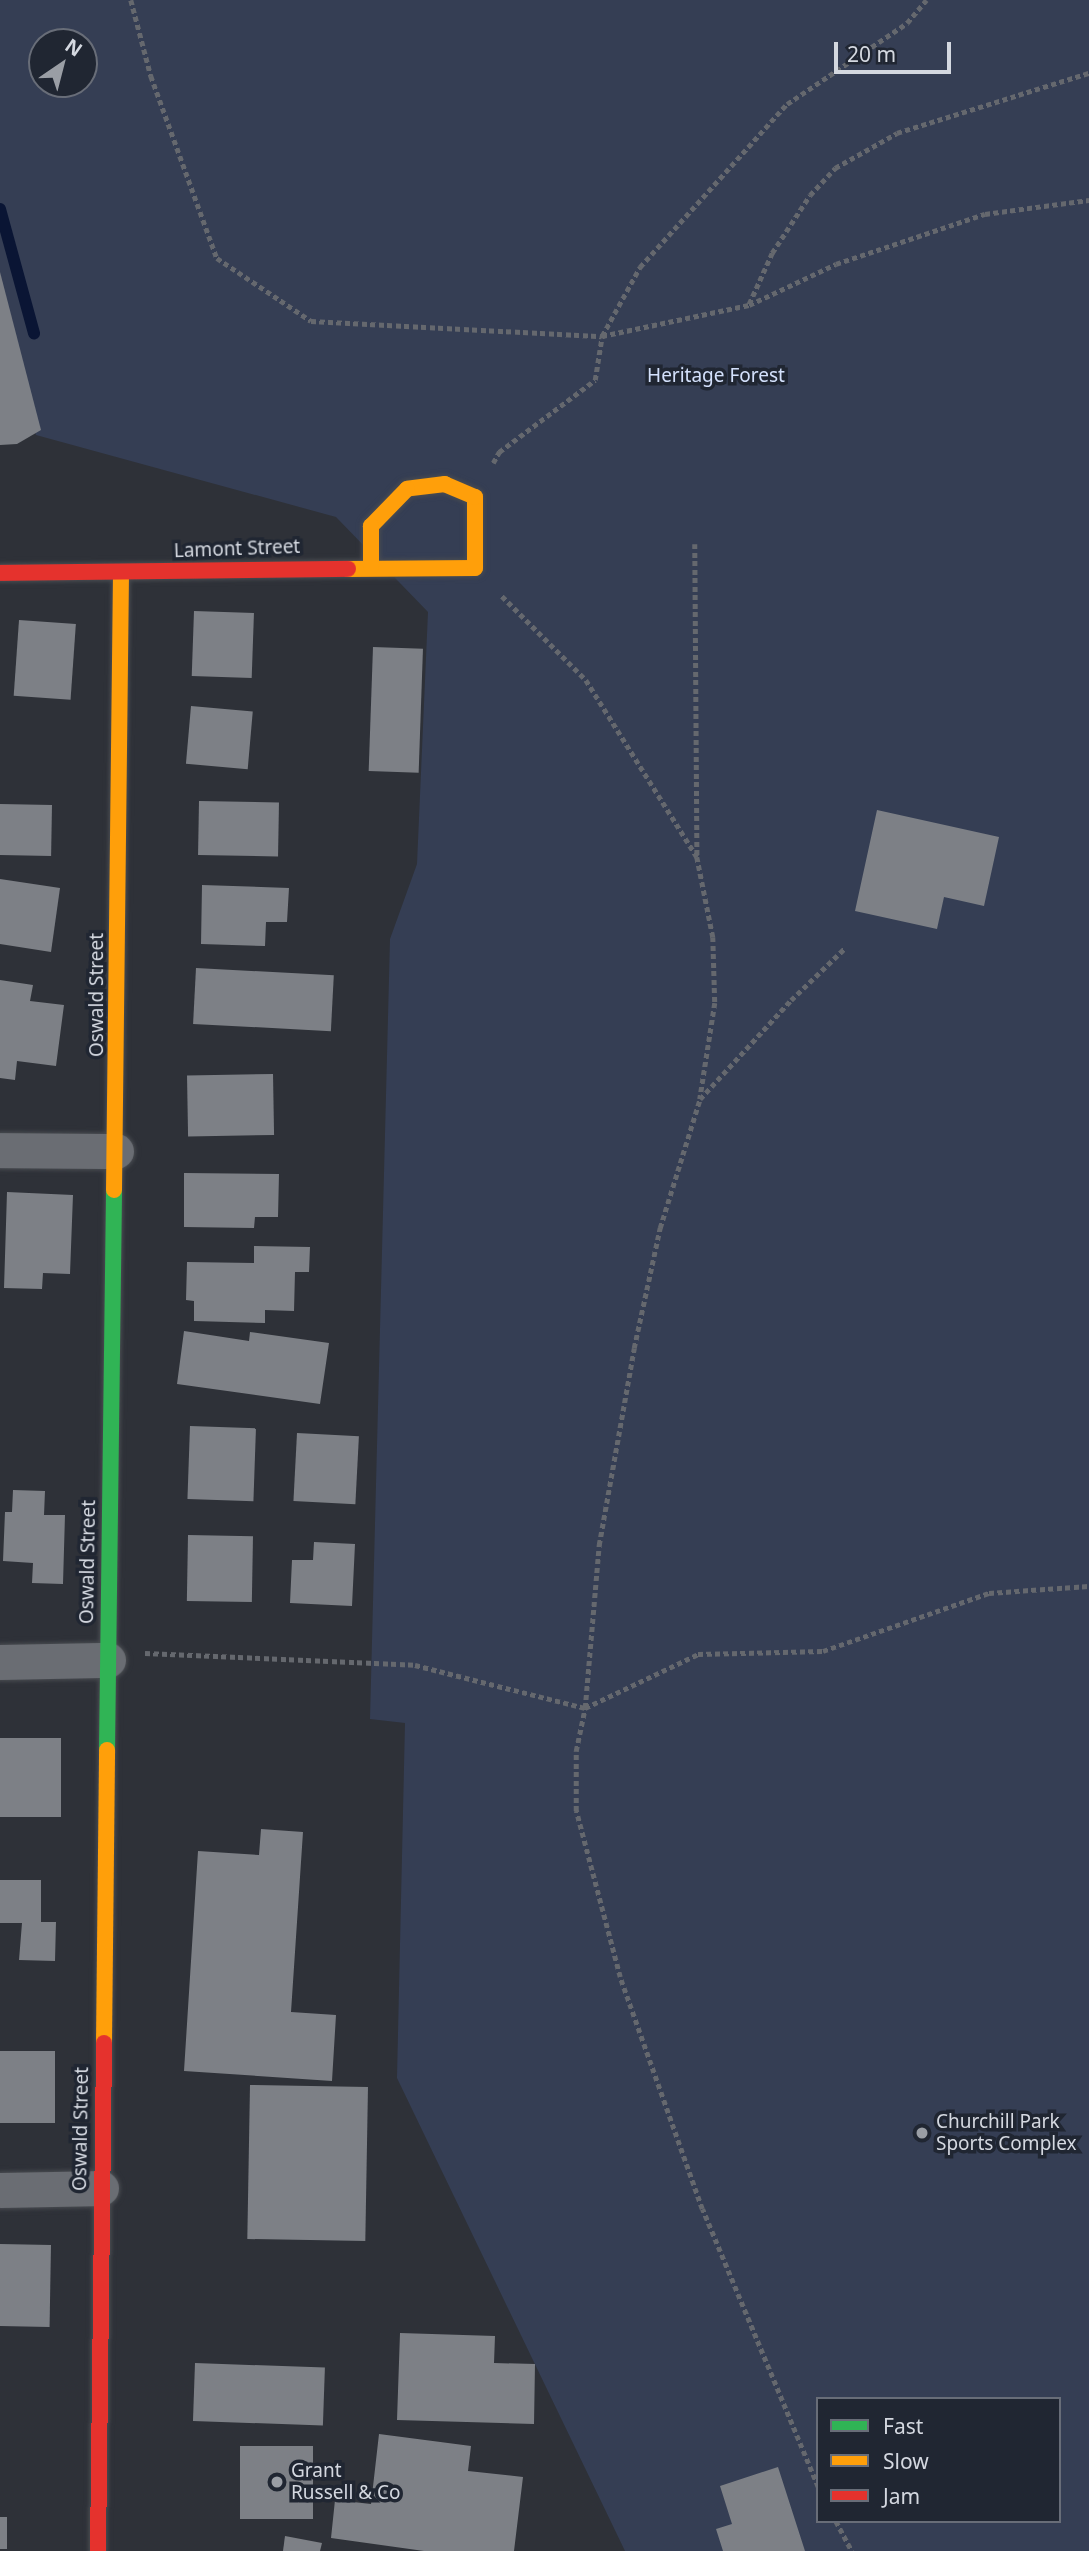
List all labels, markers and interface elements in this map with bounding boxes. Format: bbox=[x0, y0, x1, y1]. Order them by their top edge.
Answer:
north arrow bbox=[28, 28, 98, 98]
scale bar bbox=[837, 28, 954, 72]
text: N bbox=[60, 32, 88, 63]
text: 20 m bbox=[847, 40, 896, 68]
park label: Heritage Forest bbox=[647, 365, 785, 387]
street label: Lamont Street bbox=[173, 535, 301, 563]
street label: Oswald Street bbox=[86, 933, 108, 1057]
street label: Oswald Street bbox=[76, 1500, 100, 1624]
street label: Oswald Street bbox=[69, 2067, 93, 2191]
place label: Churchill Park Sports Complex bbox=[936, 2111, 1077, 2155]
marker: Churchill Park Sports Complex bbox=[914, 2125, 930, 2141]
legend bbox=[816, 2397, 1061, 2523]
text: Fast bbox=[883, 2412, 923, 2440]
text: Slow bbox=[883, 2447, 929, 2475]
place label: Grant Russell & Co bbox=[291, 2460, 401, 2504]
marker: Grant Russell & Co bbox=[269, 2474, 285, 2490]
text: Jam bbox=[883, 2482, 920, 2510]

